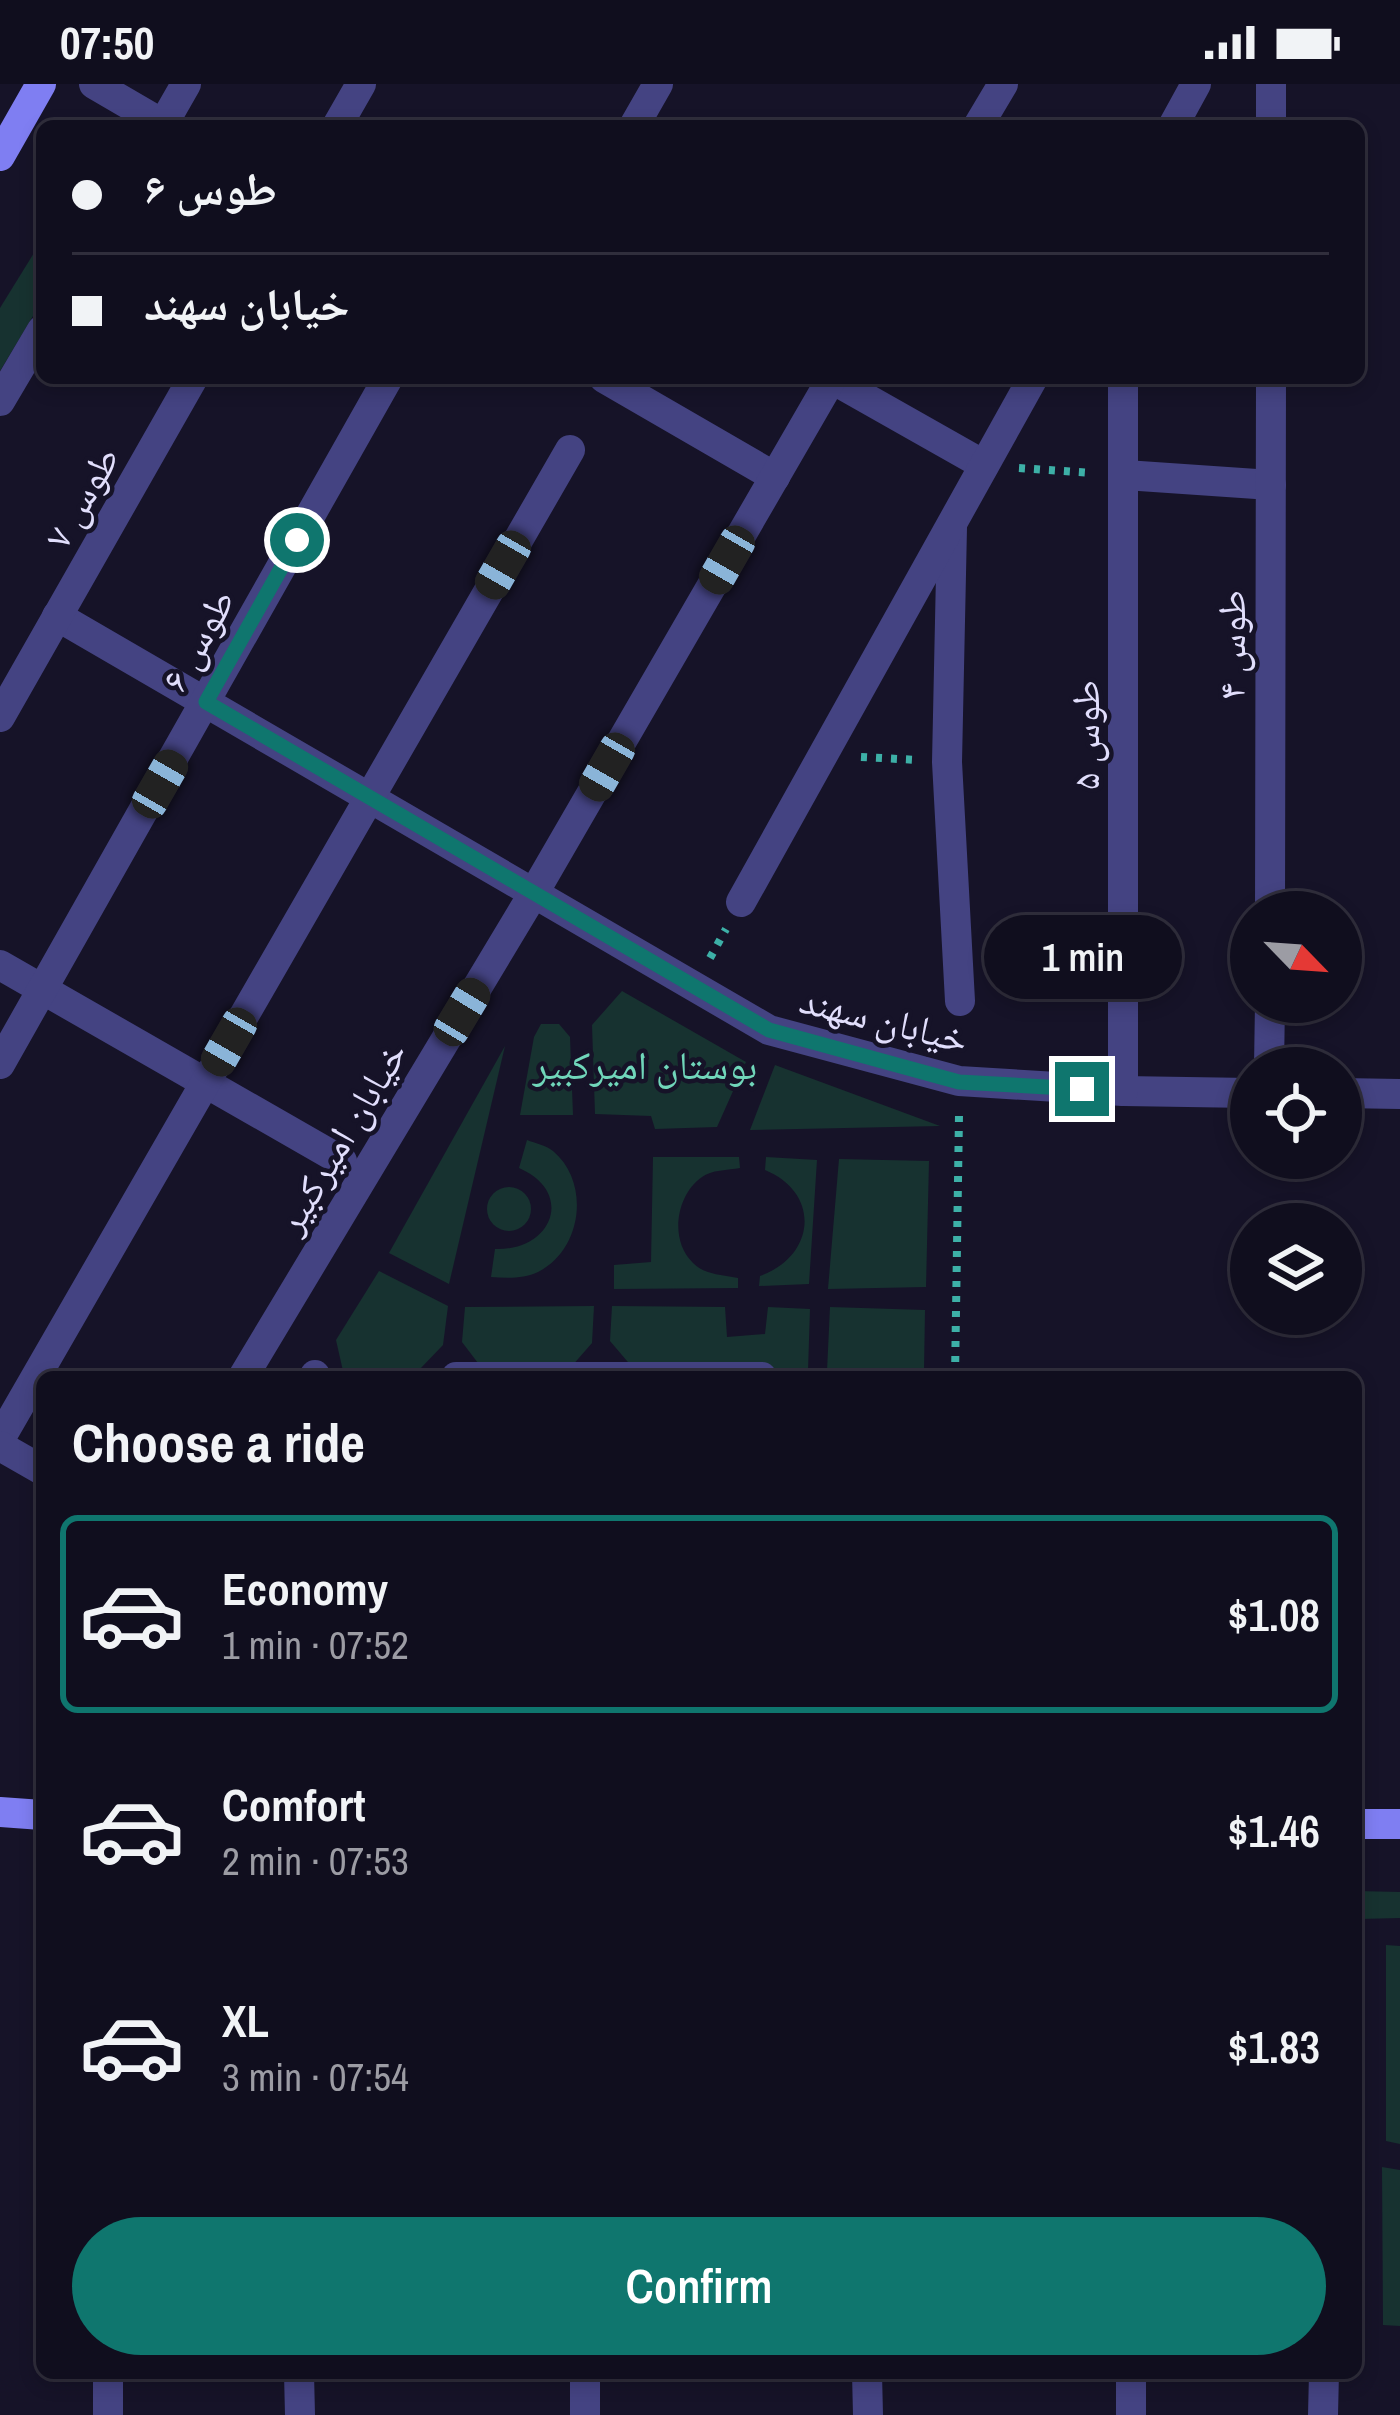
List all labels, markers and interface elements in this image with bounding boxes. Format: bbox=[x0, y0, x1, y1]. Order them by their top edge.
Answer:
text: 07:50 bbox=[60, 12, 154, 73]
text: طوس ۶ bbox=[144, 158, 277, 219]
text: خیابان سهند bbox=[144, 273, 349, 334]
street label: طوس ۷ bbox=[31, 436, 131, 558]
route start bbox=[270, 513, 324, 567]
car bbox=[693, 520, 761, 600]
car bbox=[469, 525, 537, 605]
street label: طوس ۶ bbox=[148, 579, 246, 701]
street label: طوس ۴ bbox=[1205, 590, 1257, 700]
street label: طوس ۵ bbox=[1059, 680, 1111, 790]
car bbox=[573, 727, 641, 807]
car bbox=[126, 744, 194, 824]
north arrow bbox=[1230, 891, 1362, 1023]
map controls bbox=[1230, 891, 1362, 1335]
callout: 1 min bbox=[983, 915, 1181, 999]
text: 1 min bbox=[1042, 931, 1124, 983]
car bbox=[428, 972, 496, 1052]
street label: خیابان سهند bbox=[795, 973, 973, 1065]
car bbox=[195, 1002, 263, 1082]
street label: خیابان امیرکبیر bbox=[263, 1031, 419, 1244]
park label: بوستان امیرکبیر bbox=[532, 1039, 757, 1091]
button: locate bbox=[1230, 1047, 1362, 1179]
route end bbox=[1055, 1062, 1109, 1116]
button: layers bbox=[1230, 1203, 1362, 1335]
text: Choose a ride bbox=[72, 1406, 365, 1479]
text: Economy bbox=[222, 1558, 388, 1619]
icon: car bbox=[78, 1560, 186, 1668]
text: $1.08 bbox=[1228, 1584, 1320, 1645]
text: 1 min · 07:52 bbox=[222, 1619, 409, 1671]
text: Comfort bbox=[222, 1774, 365, 1835]
icon: car bbox=[78, 1776, 186, 1884]
text: $1.46 bbox=[1228, 1800, 1320, 1861]
text: 2 min · 07:53 bbox=[222, 1835, 409, 1887]
text: XL bbox=[222, 1990, 269, 2051]
icon: car bbox=[78, 1992, 186, 2100]
text: $1.83 bbox=[1228, 2016, 1320, 2077]
text: 3 min · 07:54 bbox=[222, 2051, 409, 2103]
button: Confirm bbox=[72, 2217, 1326, 2355]

